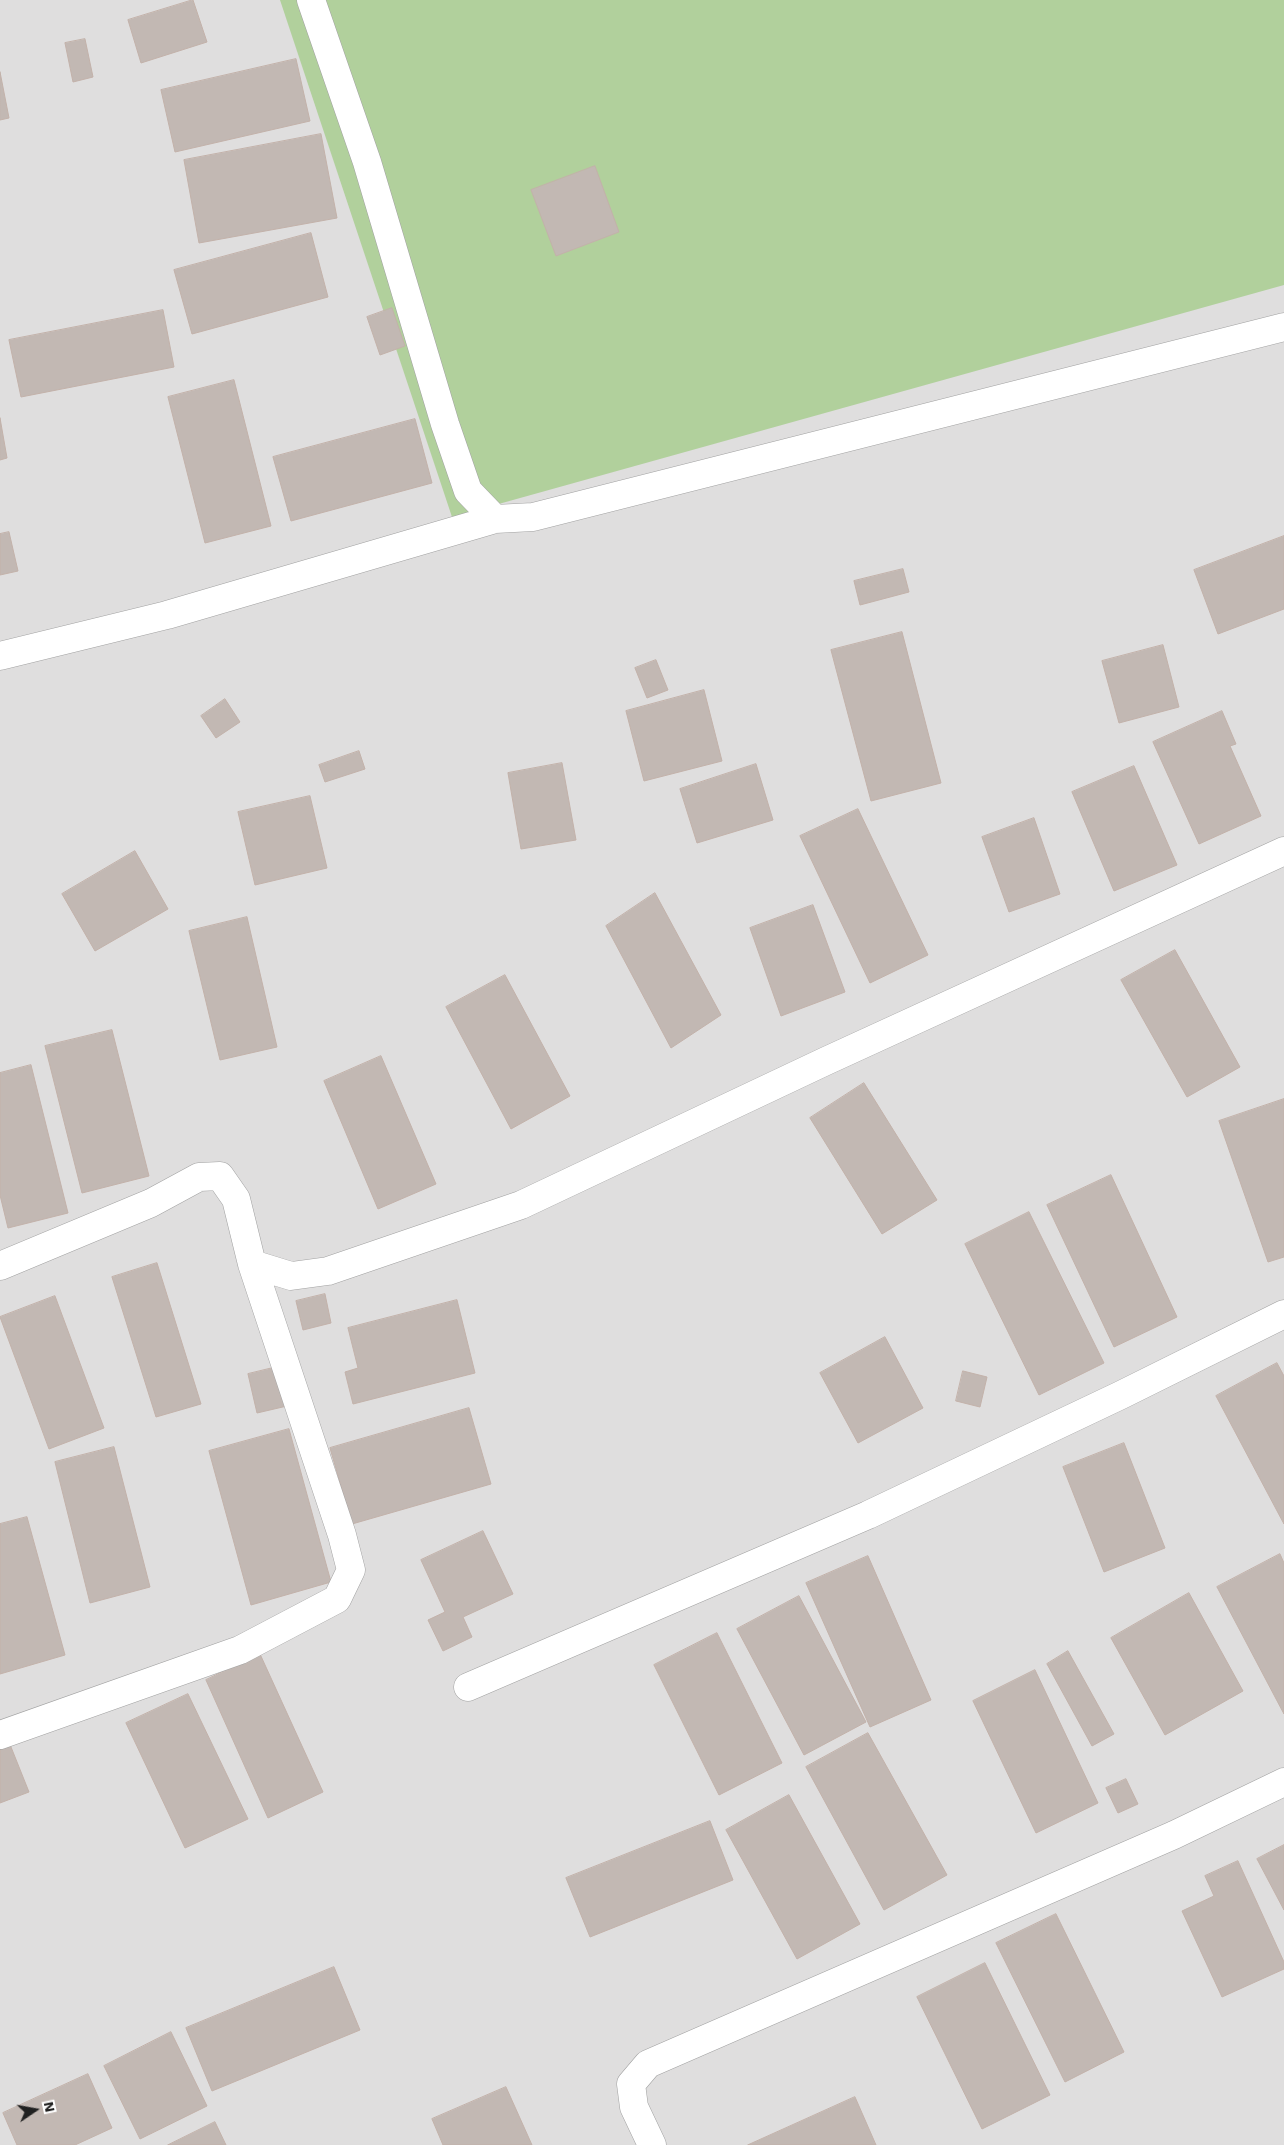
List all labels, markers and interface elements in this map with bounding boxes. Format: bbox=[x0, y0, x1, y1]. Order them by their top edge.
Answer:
north arrow bbox=[10, 2085, 60, 2135]
text: N bbox=[41, 2100, 59, 2114]

